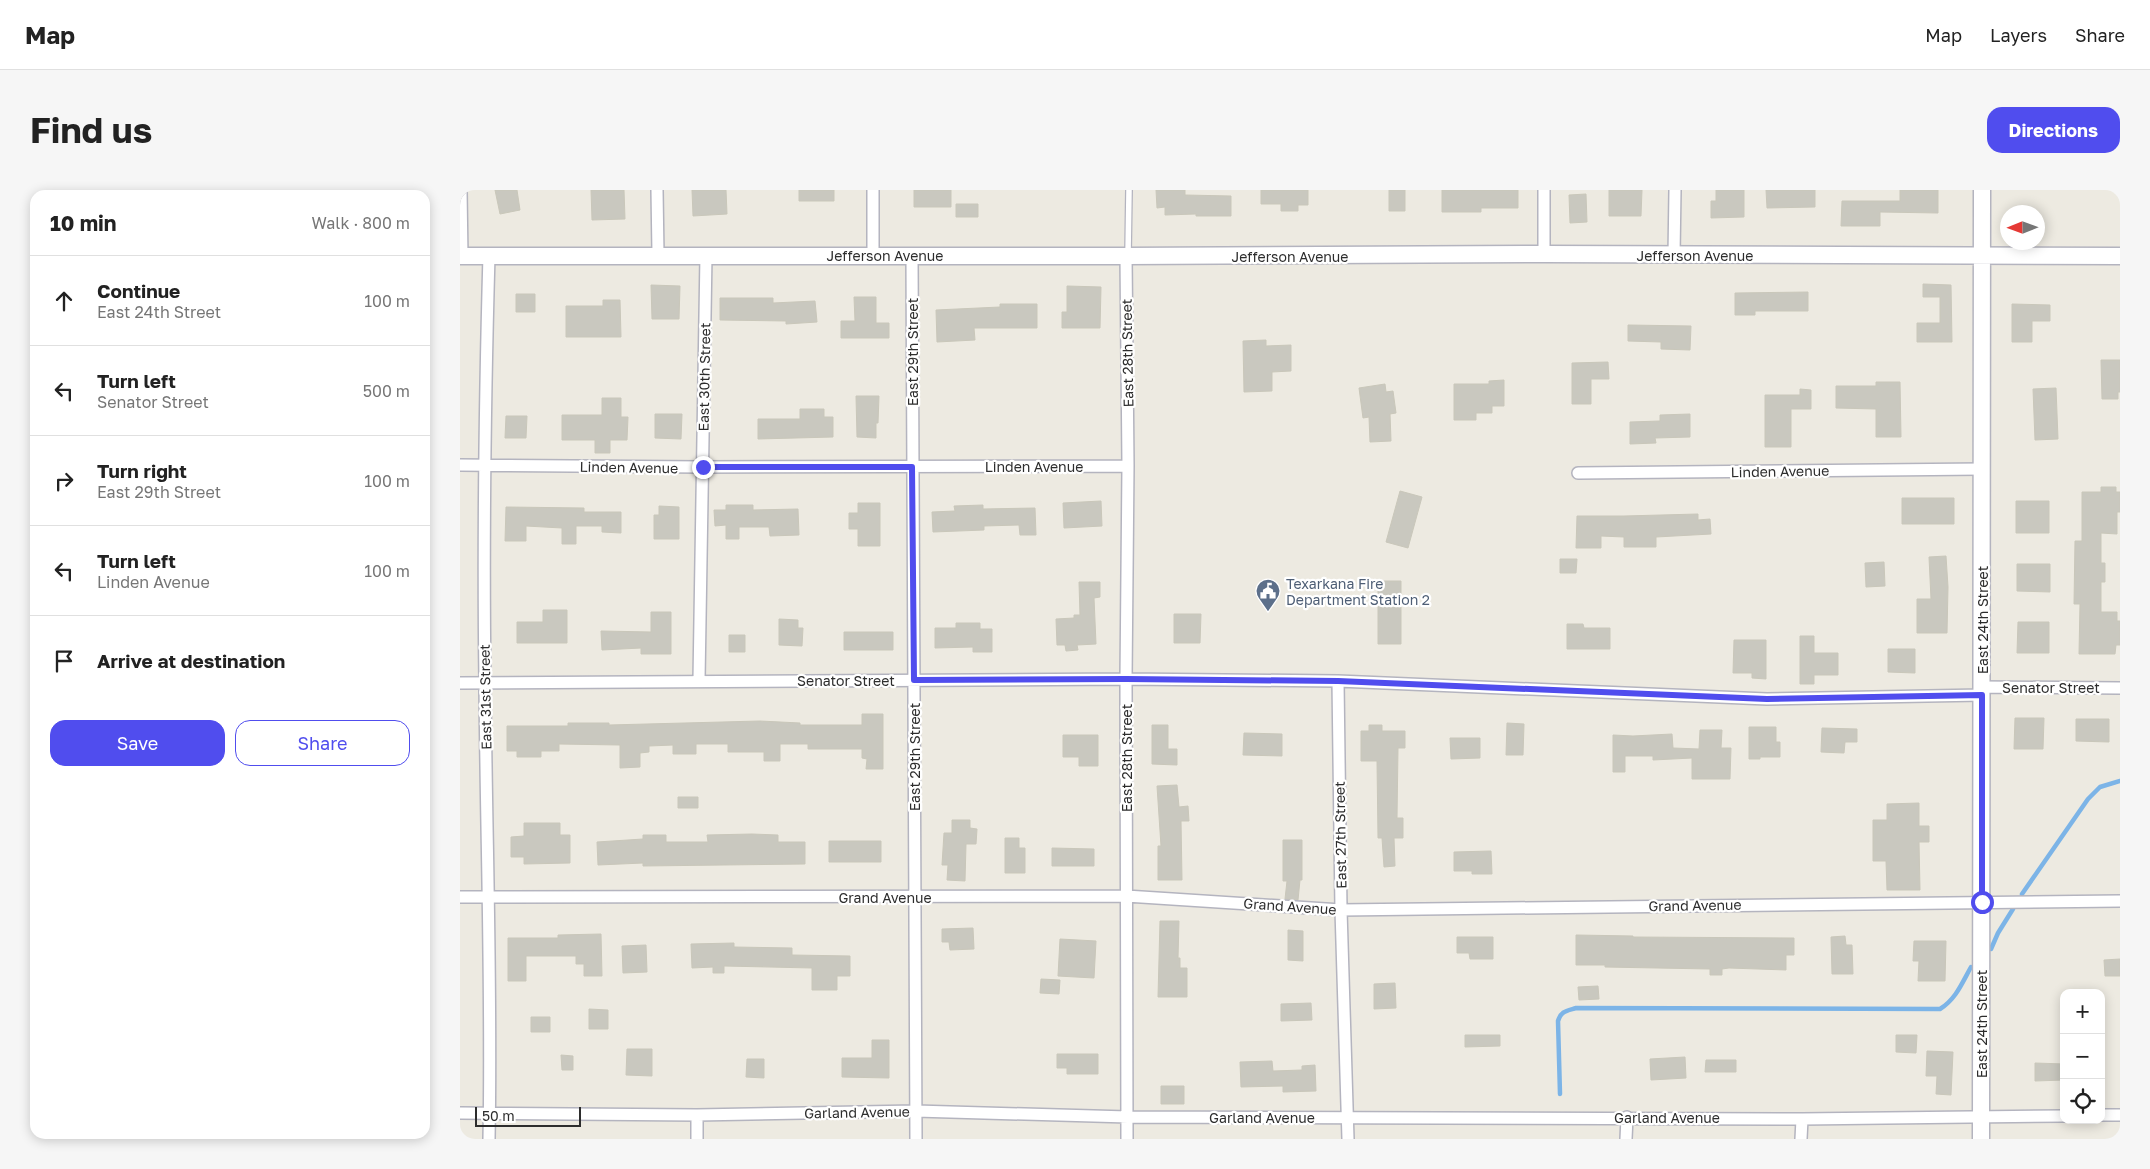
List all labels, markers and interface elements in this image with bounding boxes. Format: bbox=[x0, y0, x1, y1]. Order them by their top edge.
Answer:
text: Map bbox=[25, 20, 75, 49]
text: Map bbox=[1925, 24, 1962, 46]
text: Layers bbox=[1990, 24, 2047, 46]
text: Share bbox=[2075, 24, 2125, 46]
button: Directions bbox=[1987, 107, 2120, 153]
text: Find us bbox=[30, 109, 152, 151]
north arrow bbox=[2000, 205, 2045, 250]
text: 10 min bbox=[50, 210, 117, 236]
text: Walk · 800 m bbox=[312, 213, 410, 233]
street label: Jefferson Avenue bbox=[827, 247, 943, 264]
street label: Jefferson Avenue bbox=[1637, 247, 1753, 264]
street label: Jefferson Avenue bbox=[1232, 248, 1348, 265]
text: Continue bbox=[97, 279, 180, 302]
icon: ahead bbox=[50, 287, 78, 315]
text: 100 m bbox=[364, 291, 410, 311]
street label: East 29th Street bbox=[904, 298, 921, 406]
street label: East 28th Street bbox=[1118, 299, 1136, 407]
text: East 24th Street bbox=[97, 302, 221, 322]
street label: East 30th Street bbox=[695, 322, 713, 432]
text: Turn left bbox=[97, 369, 176, 392]
icon: left bbox=[50, 377, 78, 405]
text: 500 m bbox=[363, 381, 410, 401]
text: Senator Street bbox=[97, 392, 209, 412]
route end bbox=[692, 456, 715, 479]
street label: Linden Avenue bbox=[580, 458, 678, 476]
street label: Linden Avenue bbox=[985, 458, 1083, 475]
text: Turn right bbox=[97, 459, 187, 482]
street label: Linden Avenue bbox=[1731, 462, 1829, 480]
icon: right bbox=[50, 467, 78, 495]
text: 100 m bbox=[364, 471, 410, 491]
text: East 29th Street bbox=[97, 482, 221, 502]
text: Turn left bbox=[97, 549, 176, 572]
icon: left bbox=[50, 557, 78, 585]
text: 100 m bbox=[364, 561, 410, 581]
street label: East 24th Street bbox=[1974, 566, 1991, 674]
text: Linden Avenue bbox=[97, 572, 210, 592]
place label: Texarkana Fire Department Station 2 bbox=[1286, 575, 1430, 608]
public building icon: Texarkana Fire Department Station 2 bbox=[1255, 578, 1281, 612]
street label: East 31st Street bbox=[476, 644, 494, 750]
icon: arrive bbox=[50, 647, 78, 675]
text: Arrive at destination bbox=[97, 649, 285, 672]
street label: Senator Street bbox=[797, 672, 895, 689]
street label: Senator Street bbox=[2002, 679, 2100, 696]
street label: East 29th Street bbox=[906, 703, 923, 811]
street label: East 28th Street bbox=[1118, 704, 1135, 812]
button: Save bbox=[50, 720, 225, 766]
button: Share bbox=[235, 720, 410, 766]
street label: East 27th Street bbox=[1331, 781, 1349, 889]
street label: Grand Avenue bbox=[838, 889, 932, 906]
route start bbox=[1971, 891, 1994, 914]
street label: Grand Avenue bbox=[1243, 894, 1337, 918]
street label: Grand Avenue bbox=[1648, 896, 1742, 914]
street label: East 24th Street bbox=[1973, 970, 1990, 1078]
map controls bbox=[2060, 989, 2105, 1124]
button: + bbox=[2060, 989, 2105, 1034]
button: − bbox=[2060, 1034, 2105, 1079]
button: locate bbox=[2060, 1079, 2105, 1124]
street label: Garland Avenue bbox=[804, 1103, 910, 1121]
scale bar bbox=[475, 1104, 581, 1127]
text: 50 m bbox=[482, 1107, 515, 1124]
street label: Garland Avenue bbox=[1209, 1109, 1315, 1126]
street label: Garland Avenue bbox=[1614, 1109, 1720, 1126]

